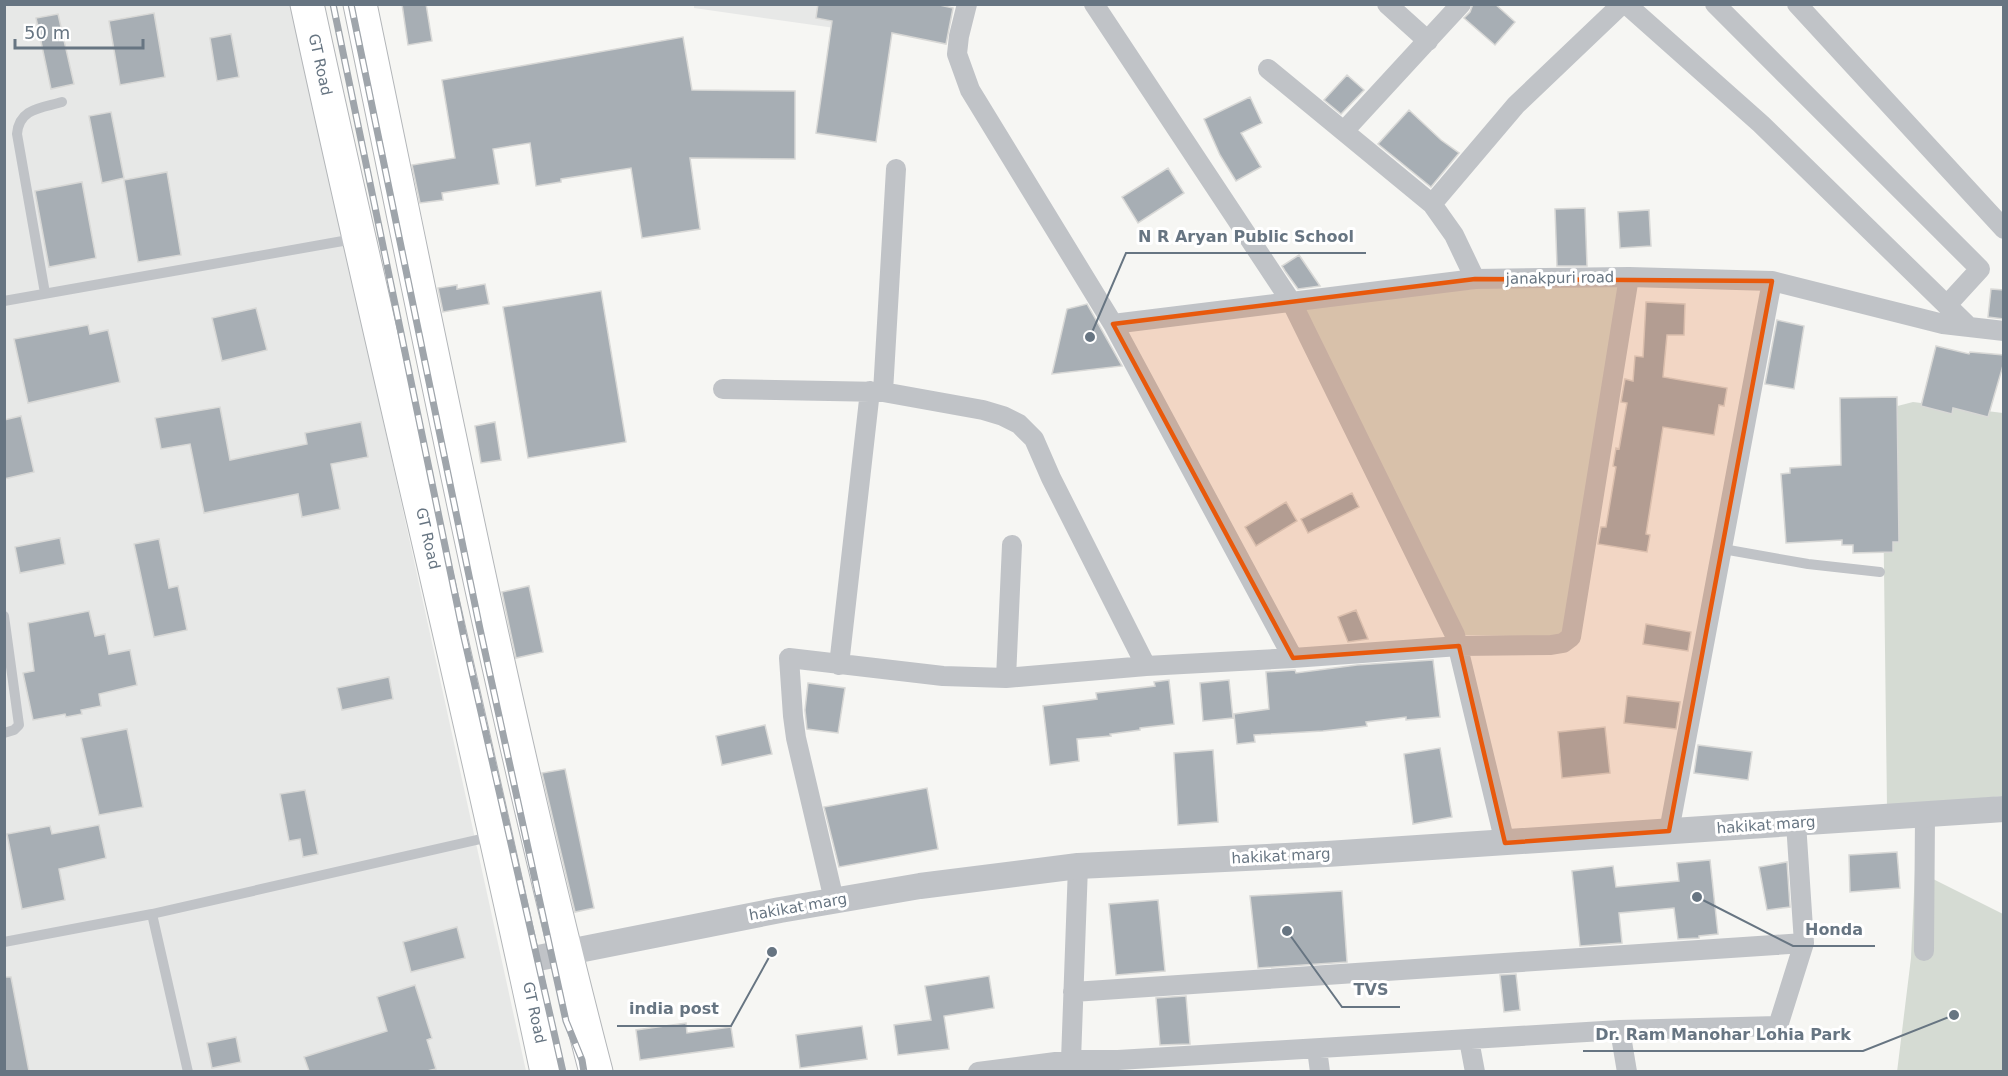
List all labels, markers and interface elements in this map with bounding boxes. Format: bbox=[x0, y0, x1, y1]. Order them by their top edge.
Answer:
scale bar bbox=[15, 12, 142, 50]
text: 50 m bbox=[24, 22, 70, 43]
street label: GT Road bbox=[305, 32, 336, 97]
callout: N R Aryan Public School bbox=[1126, 219, 1366, 253]
text: N R Aryan Public School bbox=[1138, 227, 1354, 246]
street label: janakpuri road bbox=[1505, 268, 1614, 288]
street label: GT Road bbox=[412, 506, 444, 571]
street label: hakikat marg bbox=[1716, 813, 1816, 837]
street label: hakikat marg bbox=[1231, 844, 1331, 868]
street label: hakikat marg bbox=[748, 890, 848, 924]
callout: Honda bbox=[1793, 912, 1875, 946]
text: Honda bbox=[1805, 920, 1863, 939]
callout: TVS bbox=[1342, 973, 1400, 1007]
street label: GT Road bbox=[519, 980, 550, 1045]
text: TVS bbox=[1354, 980, 1388, 999]
callout: india post bbox=[617, 992, 731, 1026]
text: india post bbox=[629, 999, 719, 1018]
callout: Dr. Ram Manohar Lohia Park bbox=[1583, 1017, 1863, 1051]
text: Dr. Ram Manohar Lohia Park bbox=[1595, 1025, 1851, 1044]

